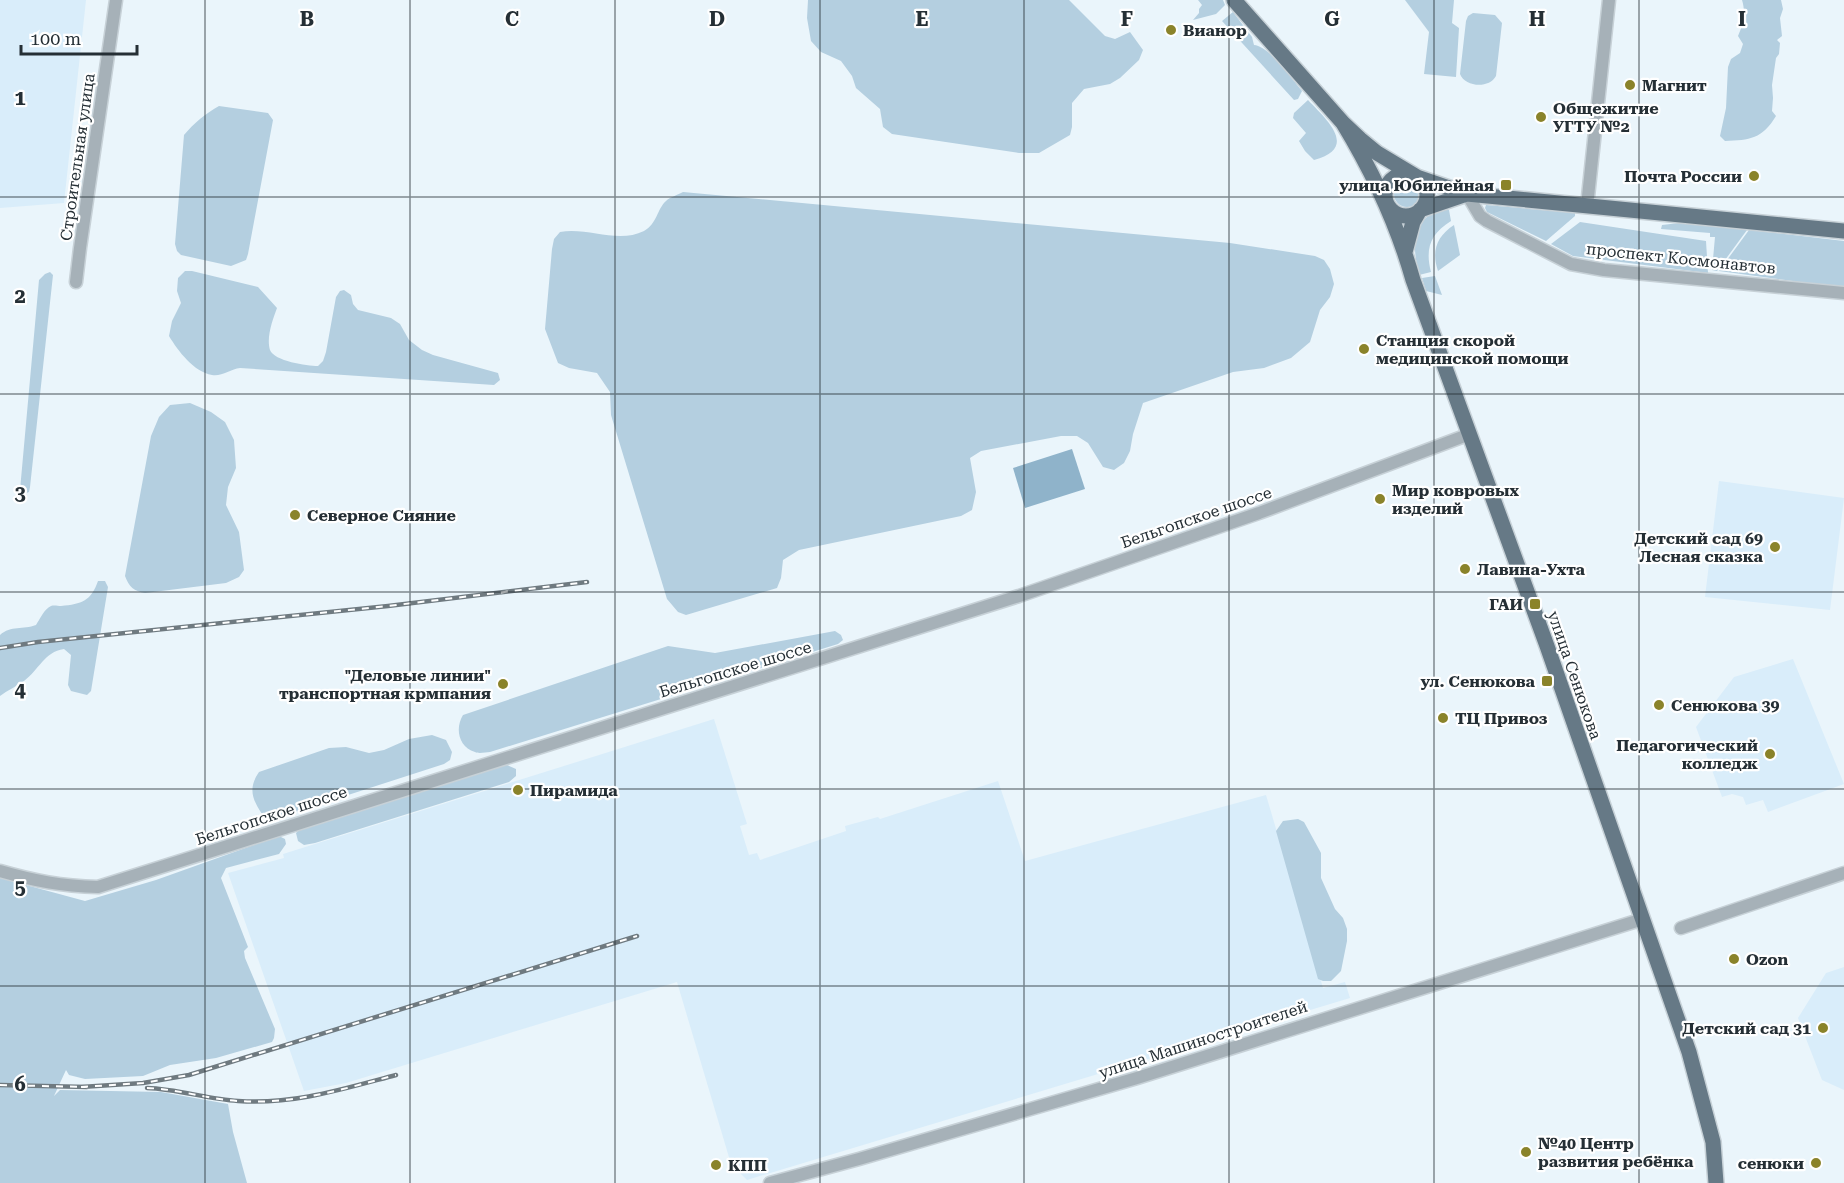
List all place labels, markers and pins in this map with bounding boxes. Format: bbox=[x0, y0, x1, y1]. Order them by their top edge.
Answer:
place label: Вианор bbox=[1183, 21, 1247, 40]
marker: Вианор bbox=[1164, 23, 1178, 37]
place label: Магнит bbox=[1642, 76, 1707, 95]
marker: Магнит bbox=[1623, 78, 1637, 92]
place label: Общежитие УГТУ №2 bbox=[1553, 99, 1659, 136]
marker: Общежитие УГТУ №2 bbox=[1534, 110, 1548, 124]
place label: Почта России bbox=[1624, 167, 1742, 186]
marker: Почта России bbox=[1747, 169, 1761, 183]
place label: улица Юбилейная bbox=[1339, 176, 1494, 195]
marker: улица Юбилейная bbox=[1499, 178, 1513, 192]
place label: Станция скорой медицинской помощи bbox=[1376, 331, 1568, 368]
marker: Станция скорой медицинской помощи bbox=[1357, 342, 1371, 356]
place label: Мир ковровых изделий bbox=[1392, 481, 1520, 518]
marker: Мир ковровых изделий bbox=[1373, 492, 1387, 506]
place label: Северное Сияние bbox=[307, 506, 456, 525]
marker: Северное Сияние bbox=[288, 508, 302, 522]
place label: Детский сад 69 Лесная сказка bbox=[1634, 529, 1764, 566]
marker: Детский сад 69 Лесная сказка bbox=[1768, 540, 1782, 554]
place label: Лавина-Ухта bbox=[1477, 560, 1586, 579]
marker: Лавина-Ухта bbox=[1458, 562, 1472, 576]
place label: ГАИ bbox=[1489, 595, 1523, 614]
marker: ГАИ bbox=[1528, 597, 1542, 611]
place label: "Деловые линии" транспортная крмпания bbox=[279, 666, 491, 703]
place label: ул. Сенюкова bbox=[1421, 672, 1536, 691]
marker: ул. Сенюкова bbox=[1540, 674, 1554, 688]
marker: "Деловые линии" транспортная крмпания bbox=[496, 677, 510, 691]
place label: Сенюкова 39 bbox=[1671, 696, 1779, 715]
marker: Сенюкова 39 bbox=[1652, 698, 1666, 712]
place label: ТЦ Привоз bbox=[1455, 709, 1548, 728]
marker: ТЦ Привоз bbox=[1436, 711, 1450, 725]
place label: Педагогический колледж bbox=[1616, 736, 1759, 773]
marker: Педагогический колледж bbox=[1763, 747, 1777, 761]
place label: Пирамида bbox=[530, 781, 618, 800]
marker: Пирамида bbox=[511, 783, 525, 797]
place label: Ozon bbox=[1746, 950, 1789, 969]
marker: Ozon bbox=[1727, 952, 1741, 966]
place label: Детский сад 31 bbox=[1682, 1019, 1811, 1038]
marker: Детский сад 31 bbox=[1816, 1021, 1830, 1035]
place label: №40 Центр развития ребёнка bbox=[1538, 1134, 1694, 1171]
marker: №40 Центр развития ребёнка bbox=[1519, 1145, 1533, 1159]
place label: сенюки bbox=[1738, 1154, 1804, 1173]
place label: КПП bbox=[728, 1156, 767, 1175]
marker: сенюки bbox=[1809, 1156, 1823, 1170]
marker: КПП bbox=[709, 1158, 723, 1172]

